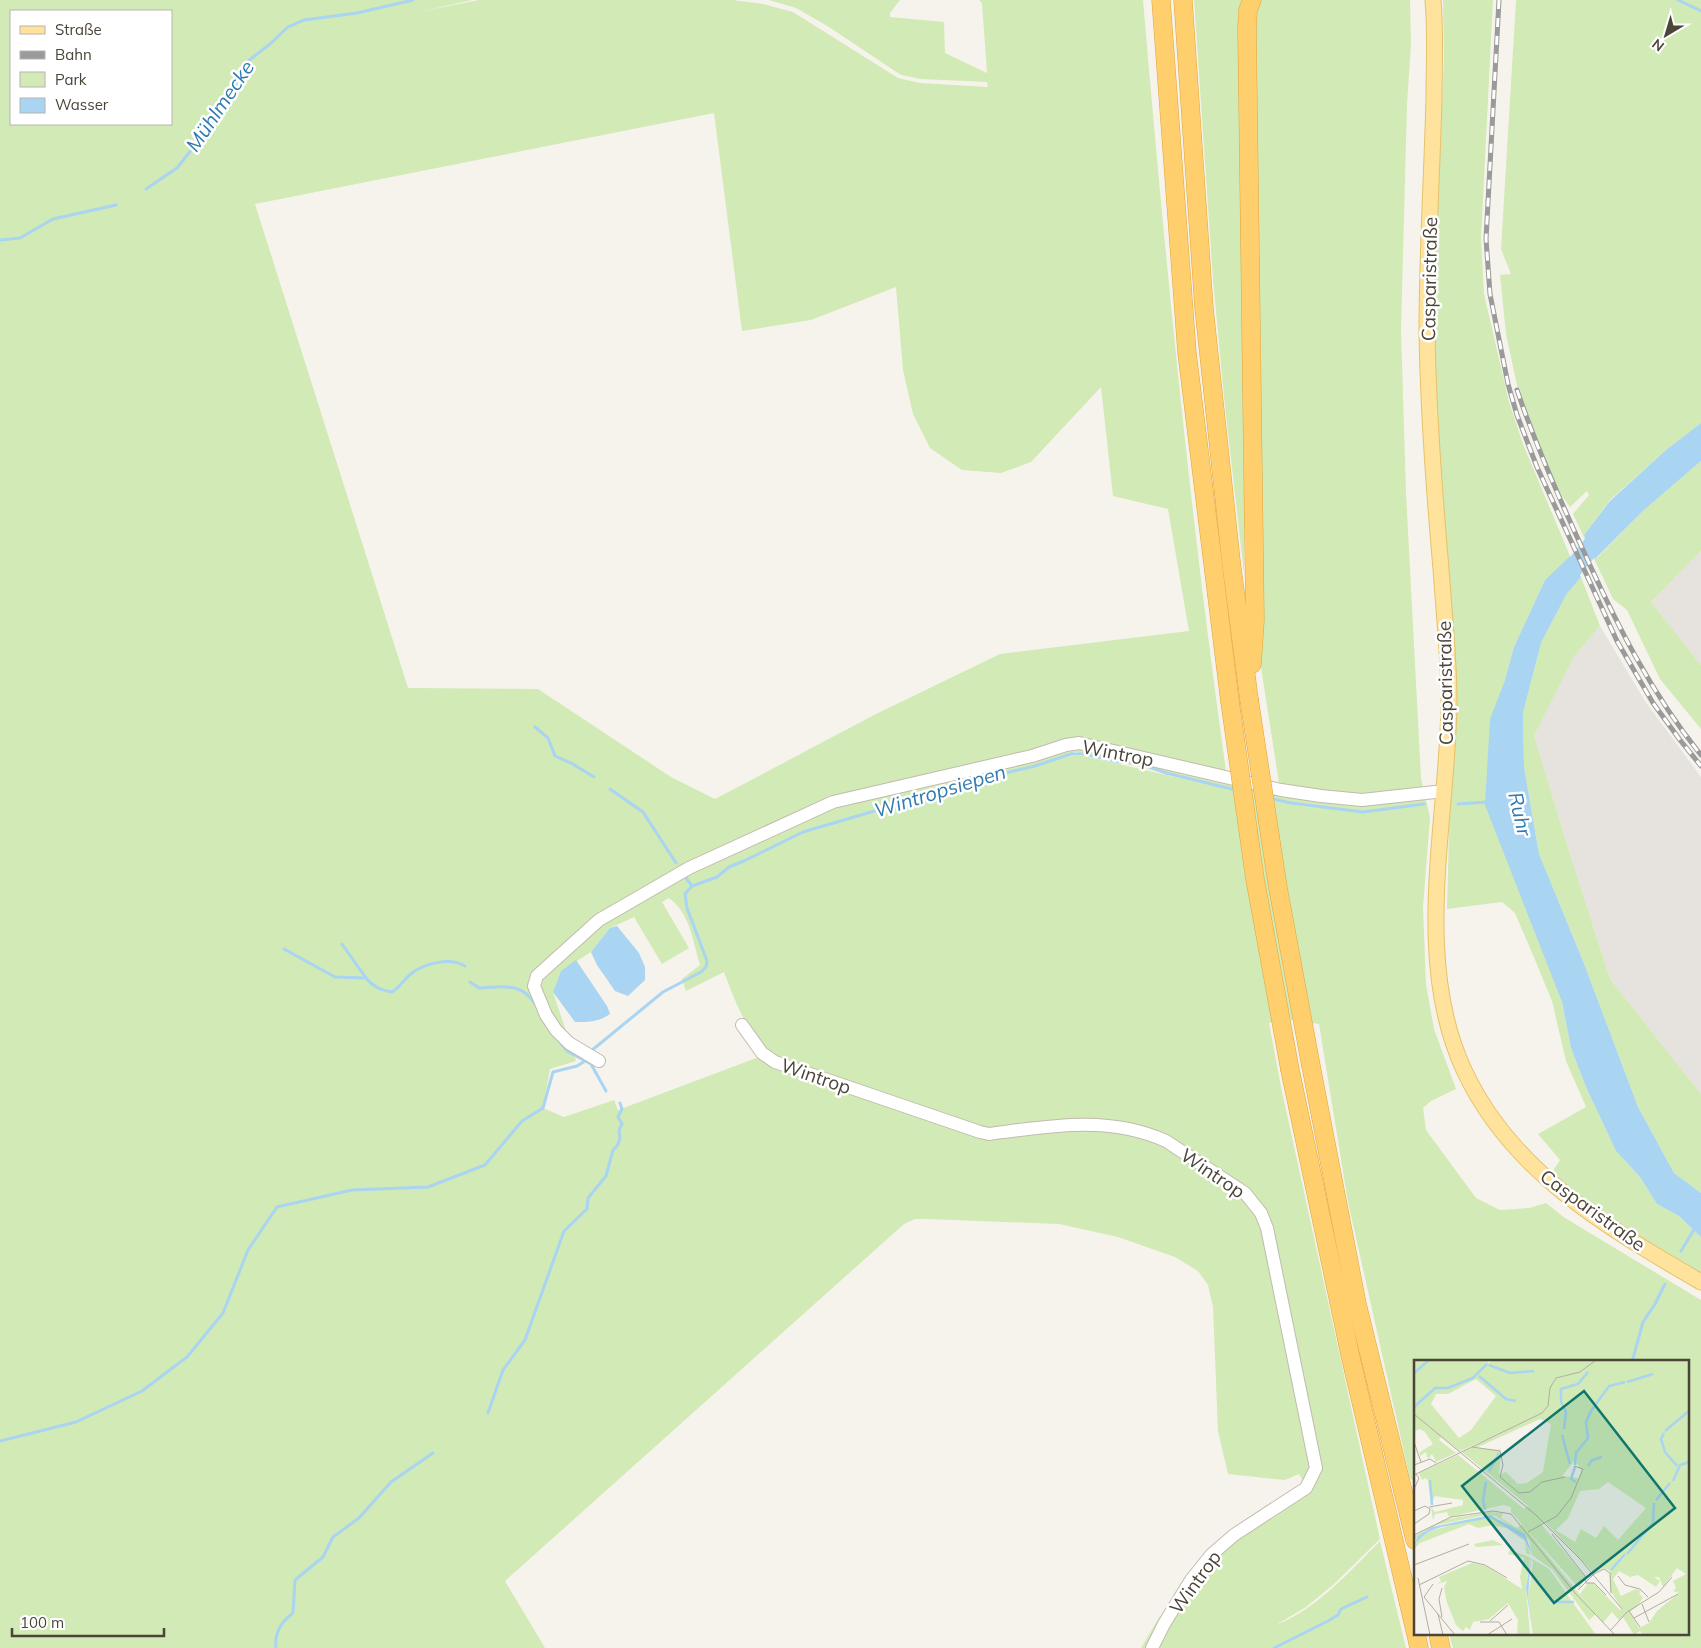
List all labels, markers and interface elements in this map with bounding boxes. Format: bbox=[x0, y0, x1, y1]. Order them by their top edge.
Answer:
legend bbox=[10, 10, 172, 125]
north arrow bbox=[1641, 10, 1691, 60]
text: Straße bbox=[55, 20, 102, 39]
text: N bbox=[1648, 35, 1668, 56]
text: Bahn bbox=[55, 45, 92, 64]
water label: Mühlmecke bbox=[180, 55, 259, 156]
text: Park bbox=[55, 70, 87, 89]
text: Wasser bbox=[55, 95, 109, 114]
street label: Casparistraße bbox=[1416, 217, 1442, 341]
street label: Casparistraße bbox=[1432, 621, 1458, 745]
street label: Wintrop bbox=[1080, 734, 1156, 772]
water label: Wintropsiepen bbox=[871, 759, 1009, 822]
water label: Ruhr bbox=[1503, 789, 1538, 839]
street label: Wintrop bbox=[778, 1053, 854, 1099]
street label: Wintrop bbox=[1176, 1143, 1250, 1203]
street label: Casparistraße bbox=[1536, 1164, 1650, 1256]
inset map bbox=[1414, 1360, 1688, 1636]
street label: Wintrop bbox=[1164, 1546, 1226, 1618]
scale bar bbox=[12, 1606, 165, 1638]
text: 100 m bbox=[20, 1613, 64, 1632]

